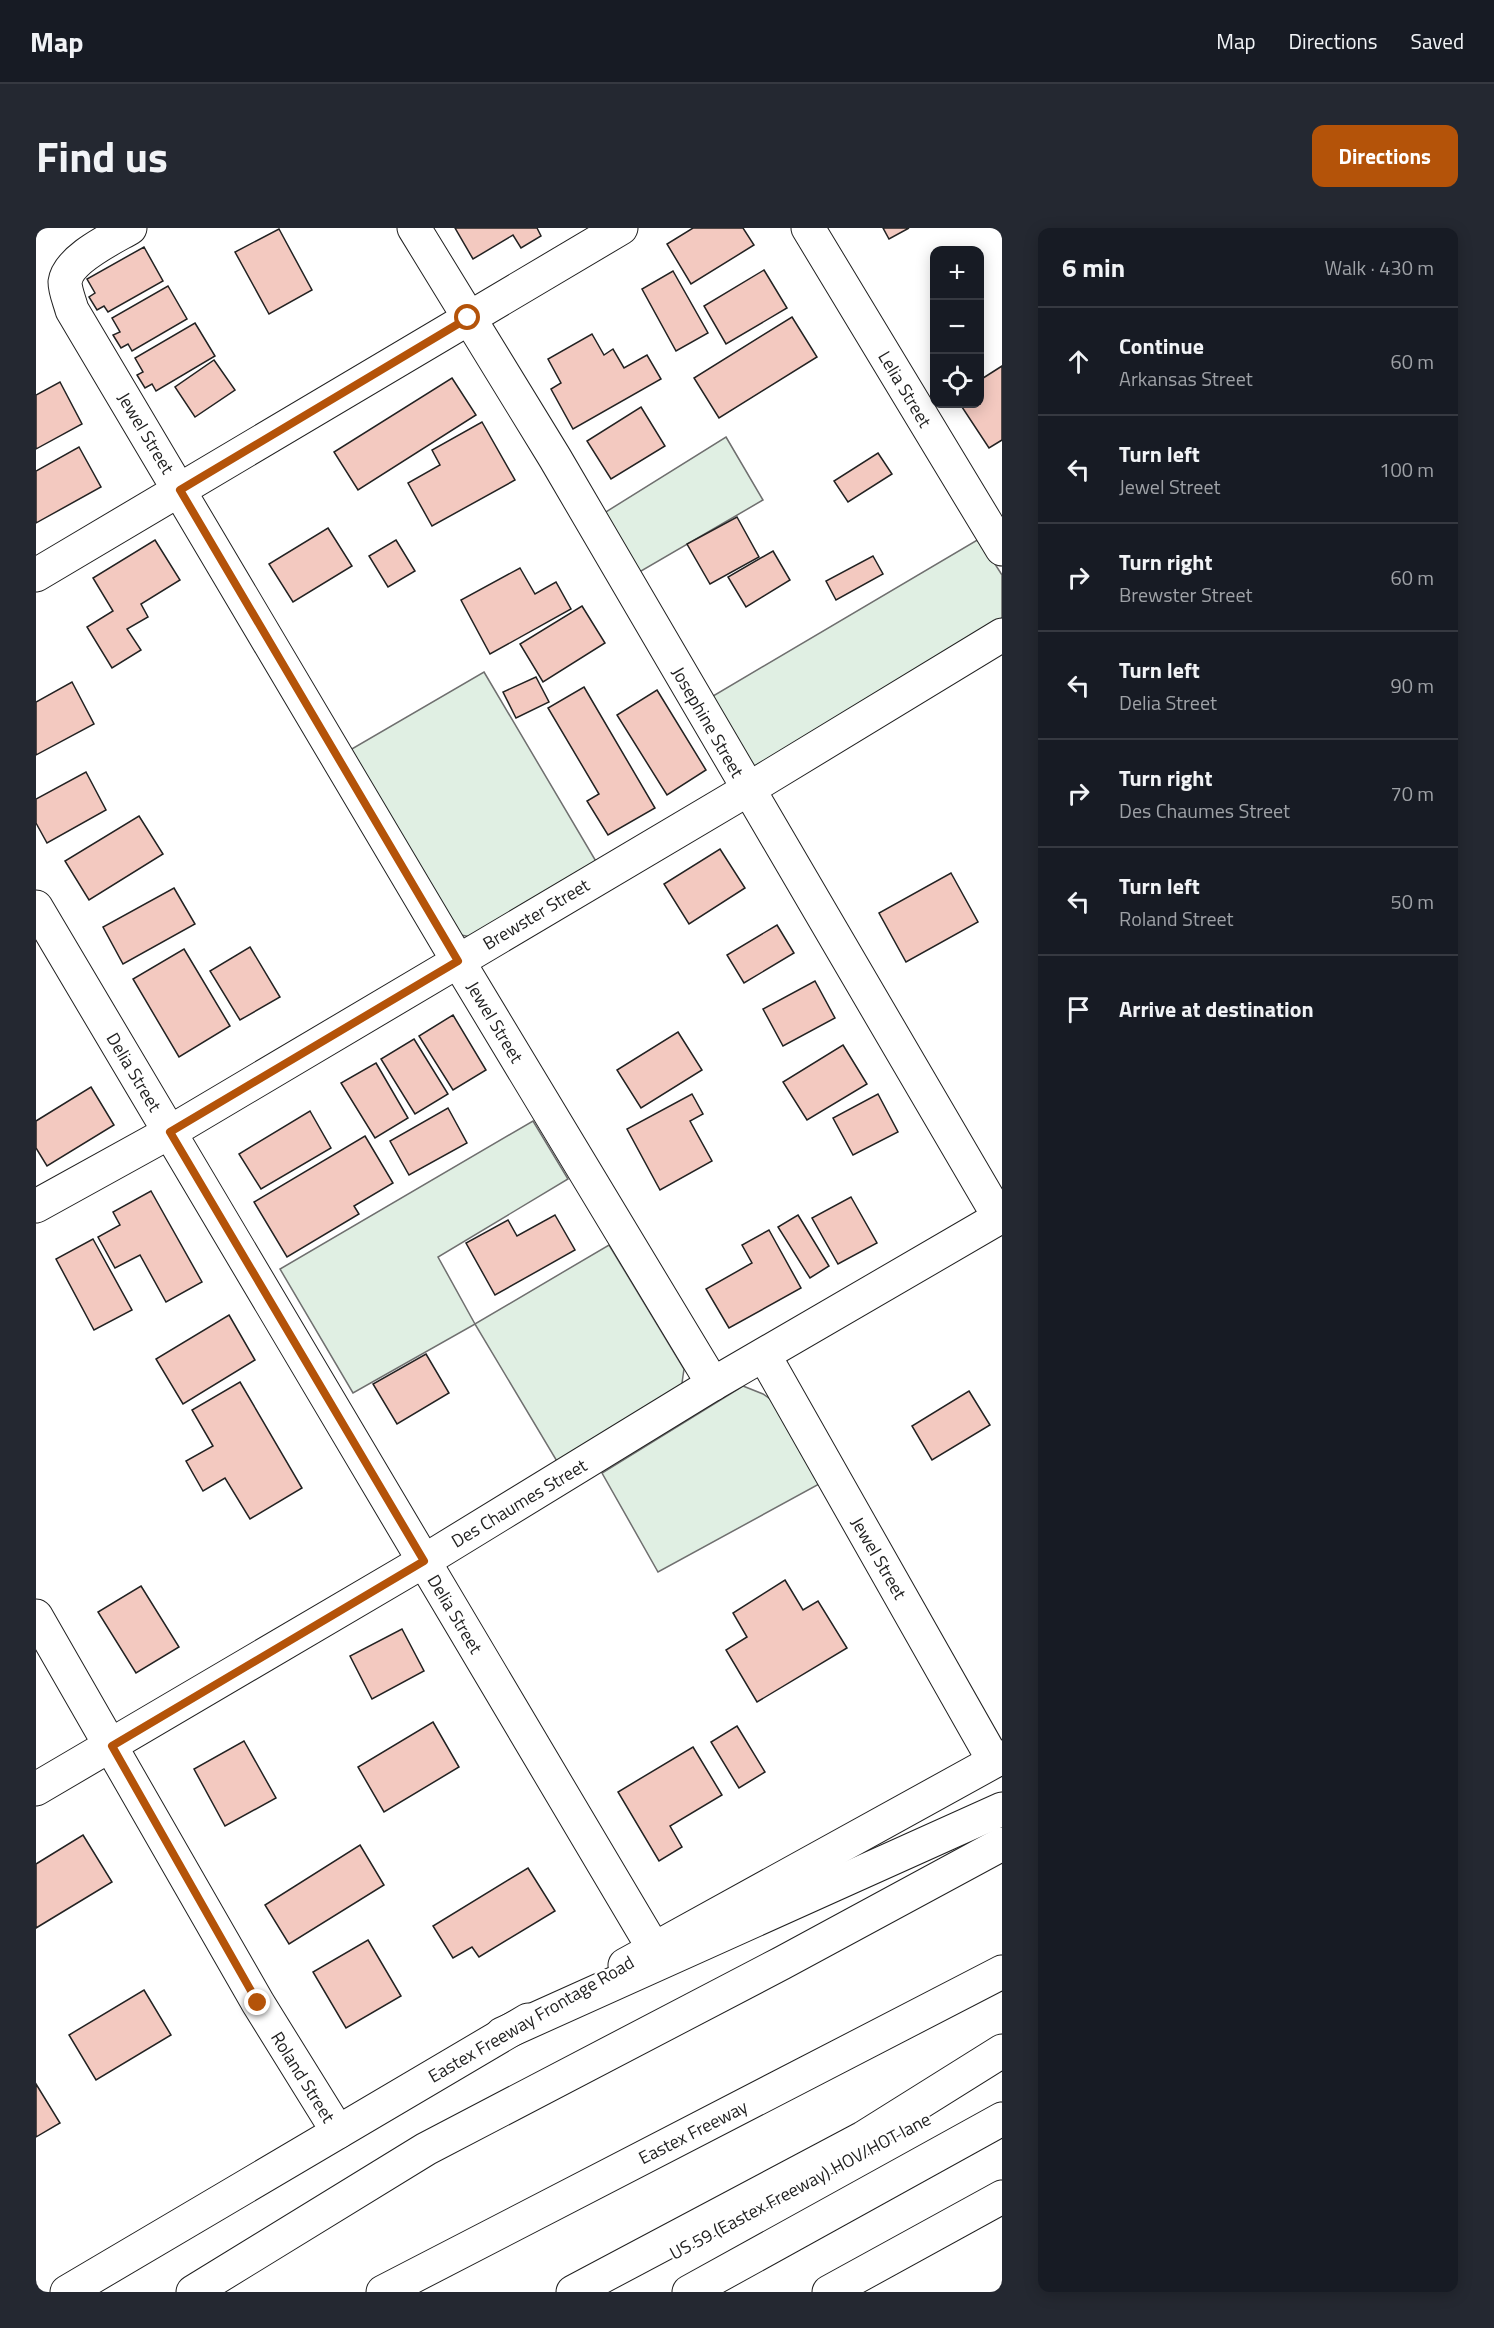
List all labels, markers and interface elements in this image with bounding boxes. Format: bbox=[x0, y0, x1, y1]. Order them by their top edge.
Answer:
text: Map bbox=[30, 20, 84, 63]
text: Map bbox=[1216, 25, 1256, 57]
text: Directions bbox=[1289, 25, 1378, 57]
text: Saved bbox=[1411, 25, 1464, 57]
text: Find us bbox=[36, 124, 168, 188]
button: Directions bbox=[1312, 125, 1458, 187]
map controls bbox=[930, 246, 984, 408]
button: + bbox=[930, 246, 984, 300]
text: 6 min bbox=[1062, 248, 1125, 287]
text: Walk · 430 m bbox=[1325, 252, 1434, 283]
button: − bbox=[930, 300, 984, 354]
route start bbox=[454, 304, 480, 330]
text: Continue bbox=[1119, 329, 1204, 363]
icon: ahead bbox=[1062, 345, 1095, 378]
street label: Lelia Street bbox=[872, 346, 939, 433]
text: 60 m bbox=[1390, 346, 1434, 377]
button: locate bbox=[930, 354, 984, 408]
text: Arkansas Street bbox=[1119, 363, 1253, 394]
street label: Jewel Street bbox=[111, 387, 181, 480]
text: Turn left bbox=[1119, 437, 1200, 471]
icon: left bbox=[1062, 453, 1095, 486]
text: 100 m bbox=[1379, 454, 1434, 485]
text: Jewel Street bbox=[1119, 471, 1221, 502]
text: Turn right bbox=[1119, 545, 1213, 579]
icon: right bbox=[1062, 561, 1095, 594]
text: 60 m bbox=[1390, 562, 1434, 593]
text: Brewster Street bbox=[1119, 579, 1253, 610]
text: Turn left bbox=[1119, 653, 1200, 687]
street label: Josephine Street bbox=[665, 661, 751, 783]
icon: left bbox=[1062, 669, 1095, 702]
text: 90 m bbox=[1390, 670, 1434, 701]
text: Delia Street bbox=[1119, 687, 1217, 718]
text: Turn right bbox=[1119, 761, 1213, 795]
icon: right bbox=[1062, 777, 1095, 810]
text: 70 m bbox=[1390, 778, 1434, 809]
text: Des Chaumes Street bbox=[1119, 795, 1290, 826]
text: Turn left bbox=[1119, 869, 1200, 903]
street label: Brewster Street bbox=[478, 871, 595, 957]
icon: left bbox=[1062, 885, 1095, 918]
text: 50 m bbox=[1390, 886, 1434, 917]
text: Roland Street bbox=[1119, 903, 1234, 934]
street label: Jewel Street bbox=[460, 976, 530, 1069]
text: Arrive at destination bbox=[1119, 992, 1314, 1026]
icon: arrive bbox=[1062, 993, 1095, 1026]
street label: Delia Street bbox=[100, 1027, 169, 1117]
street label: Des Chaumes Street bbox=[446, 1451, 593, 1554]
street label: Jewel Street bbox=[844, 1512, 914, 1605]
street label: Delia Street bbox=[421, 1569, 490, 1659]
street label: Eastex Freeway Frontage Road bbox=[423, 1949, 639, 2089]
route end bbox=[244, 1989, 270, 2015]
street label: Roland Street bbox=[264, 2026, 342, 2128]
street label: Eastex Freeway bbox=[634, 2093, 753, 2171]
street label: US 59 (Eastex Freeway) HOV/HOT lane bbox=[665, 2106, 935, 2266]

